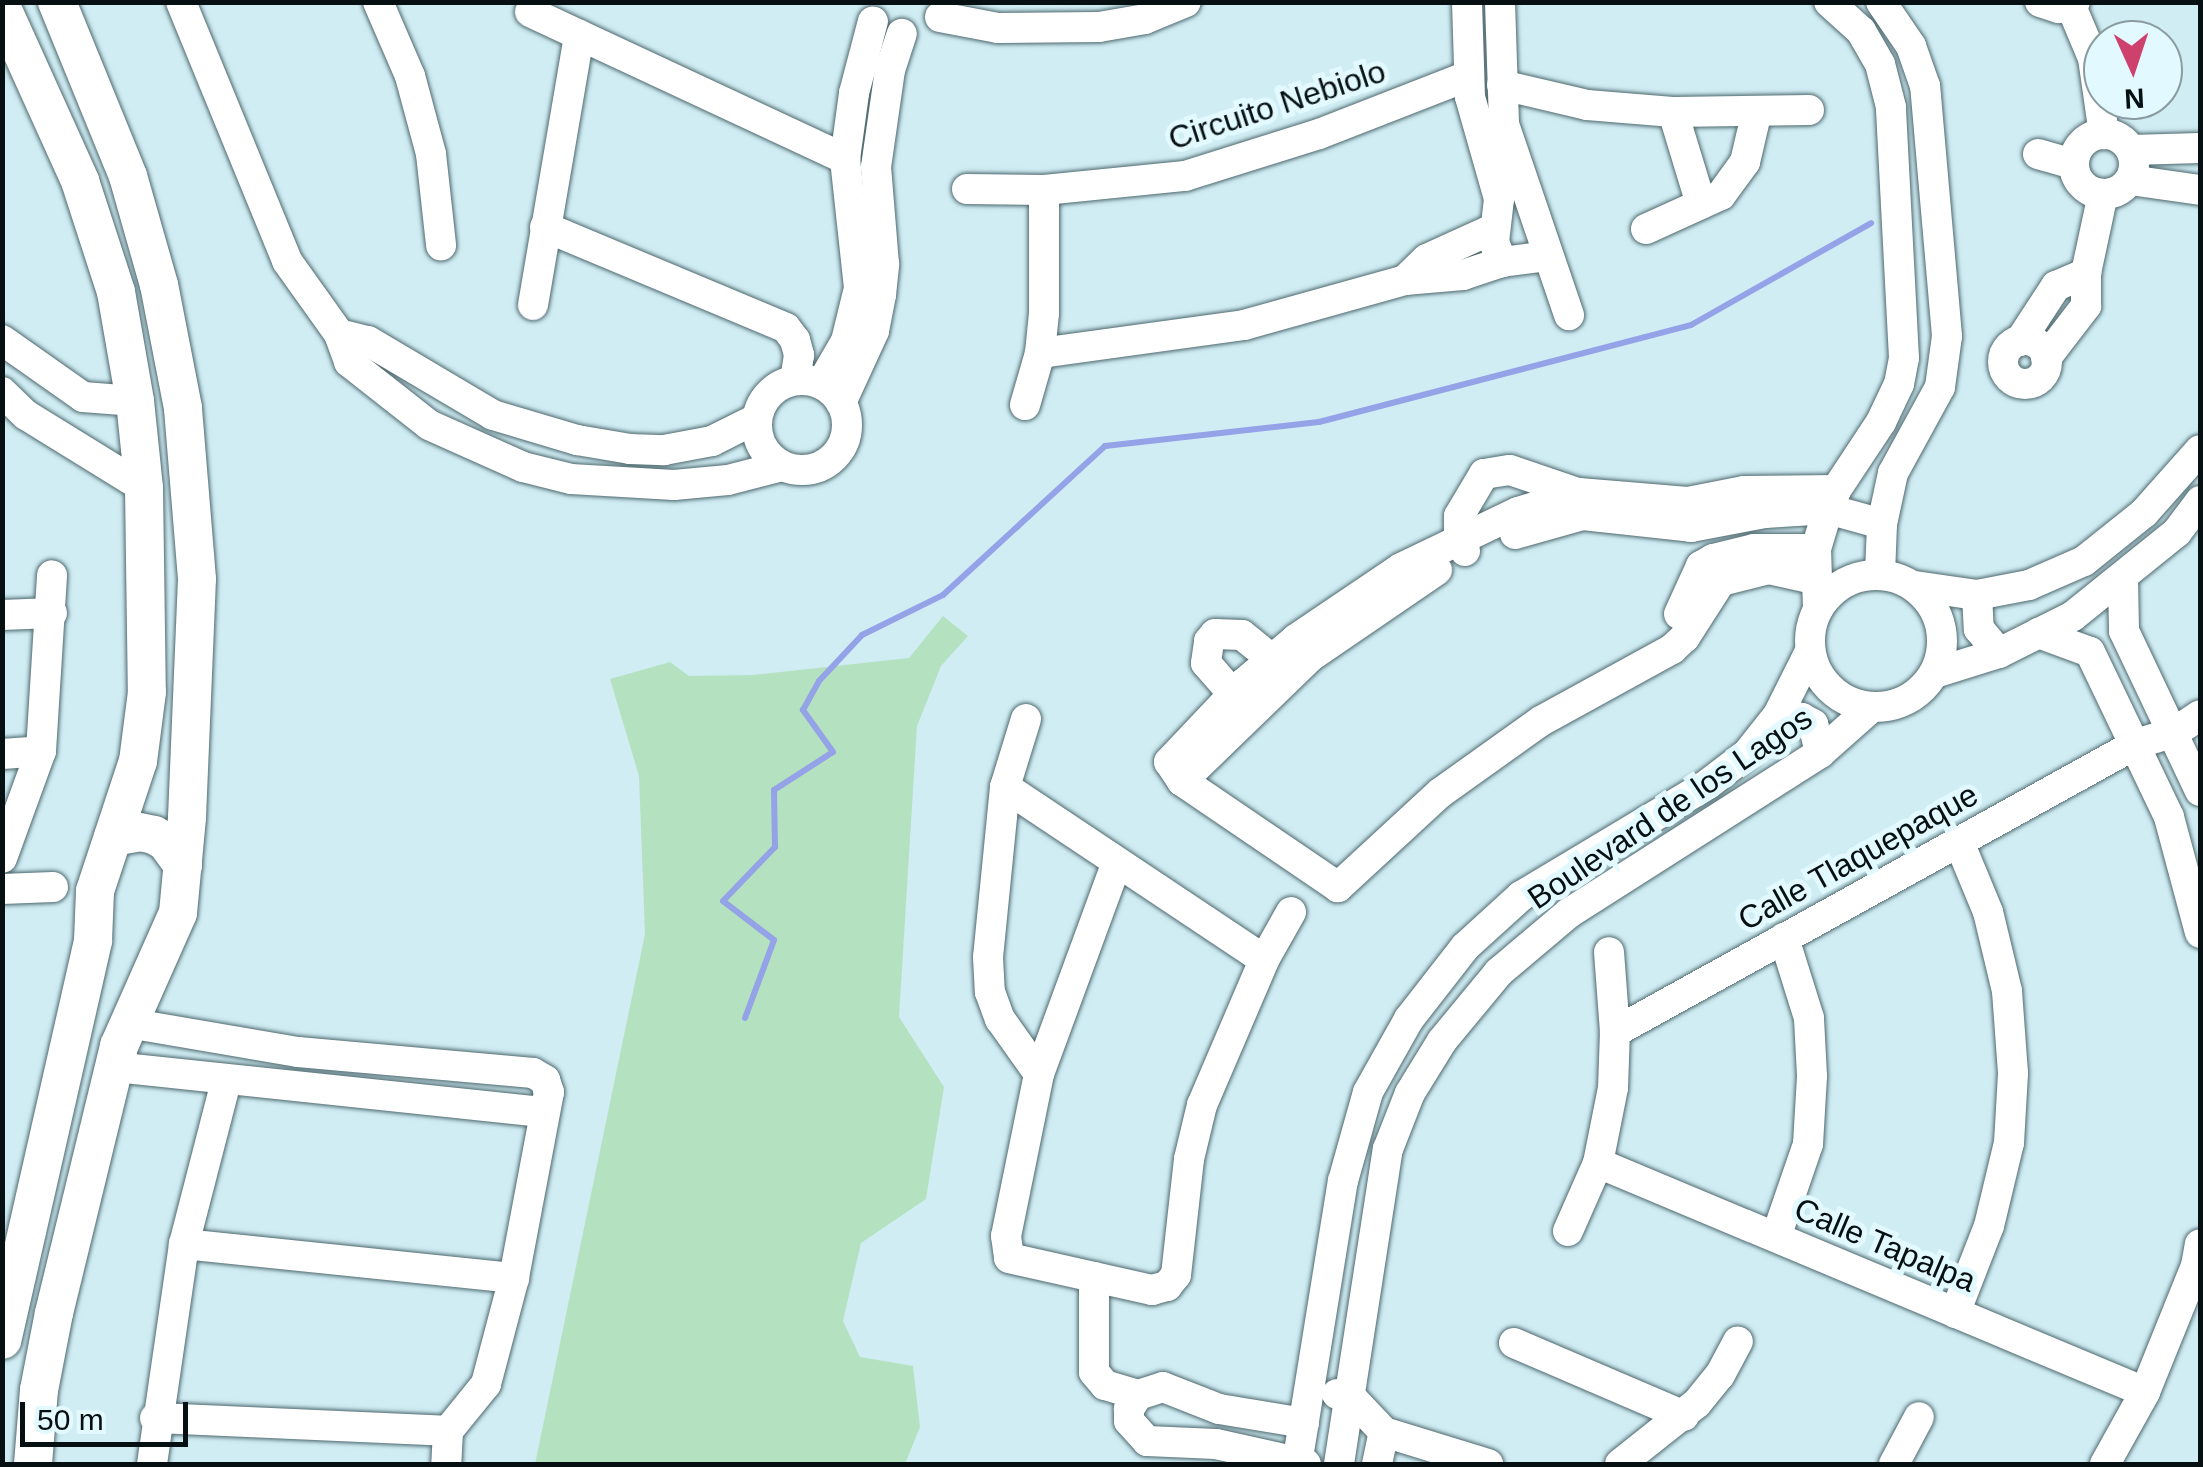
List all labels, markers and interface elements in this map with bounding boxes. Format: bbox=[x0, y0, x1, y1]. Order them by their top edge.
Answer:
north arrow bbox=[2083, 20, 2183, 120]
street label: Circuito Nebiolo bbox=[1164, 52, 1390, 158]
text: N bbox=[2124, 82, 2145, 114]
street label: Boulevard de los Lagos bbox=[1521, 699, 1819, 917]
street label: Calle Tlaquepaque bbox=[1731, 775, 1985, 939]
street label: Calle Tapalpa bbox=[1788, 1189, 1982, 1301]
scale bar bbox=[25, 1382, 192, 1444]
text: 50 m bbox=[37, 1403, 104, 1436]

